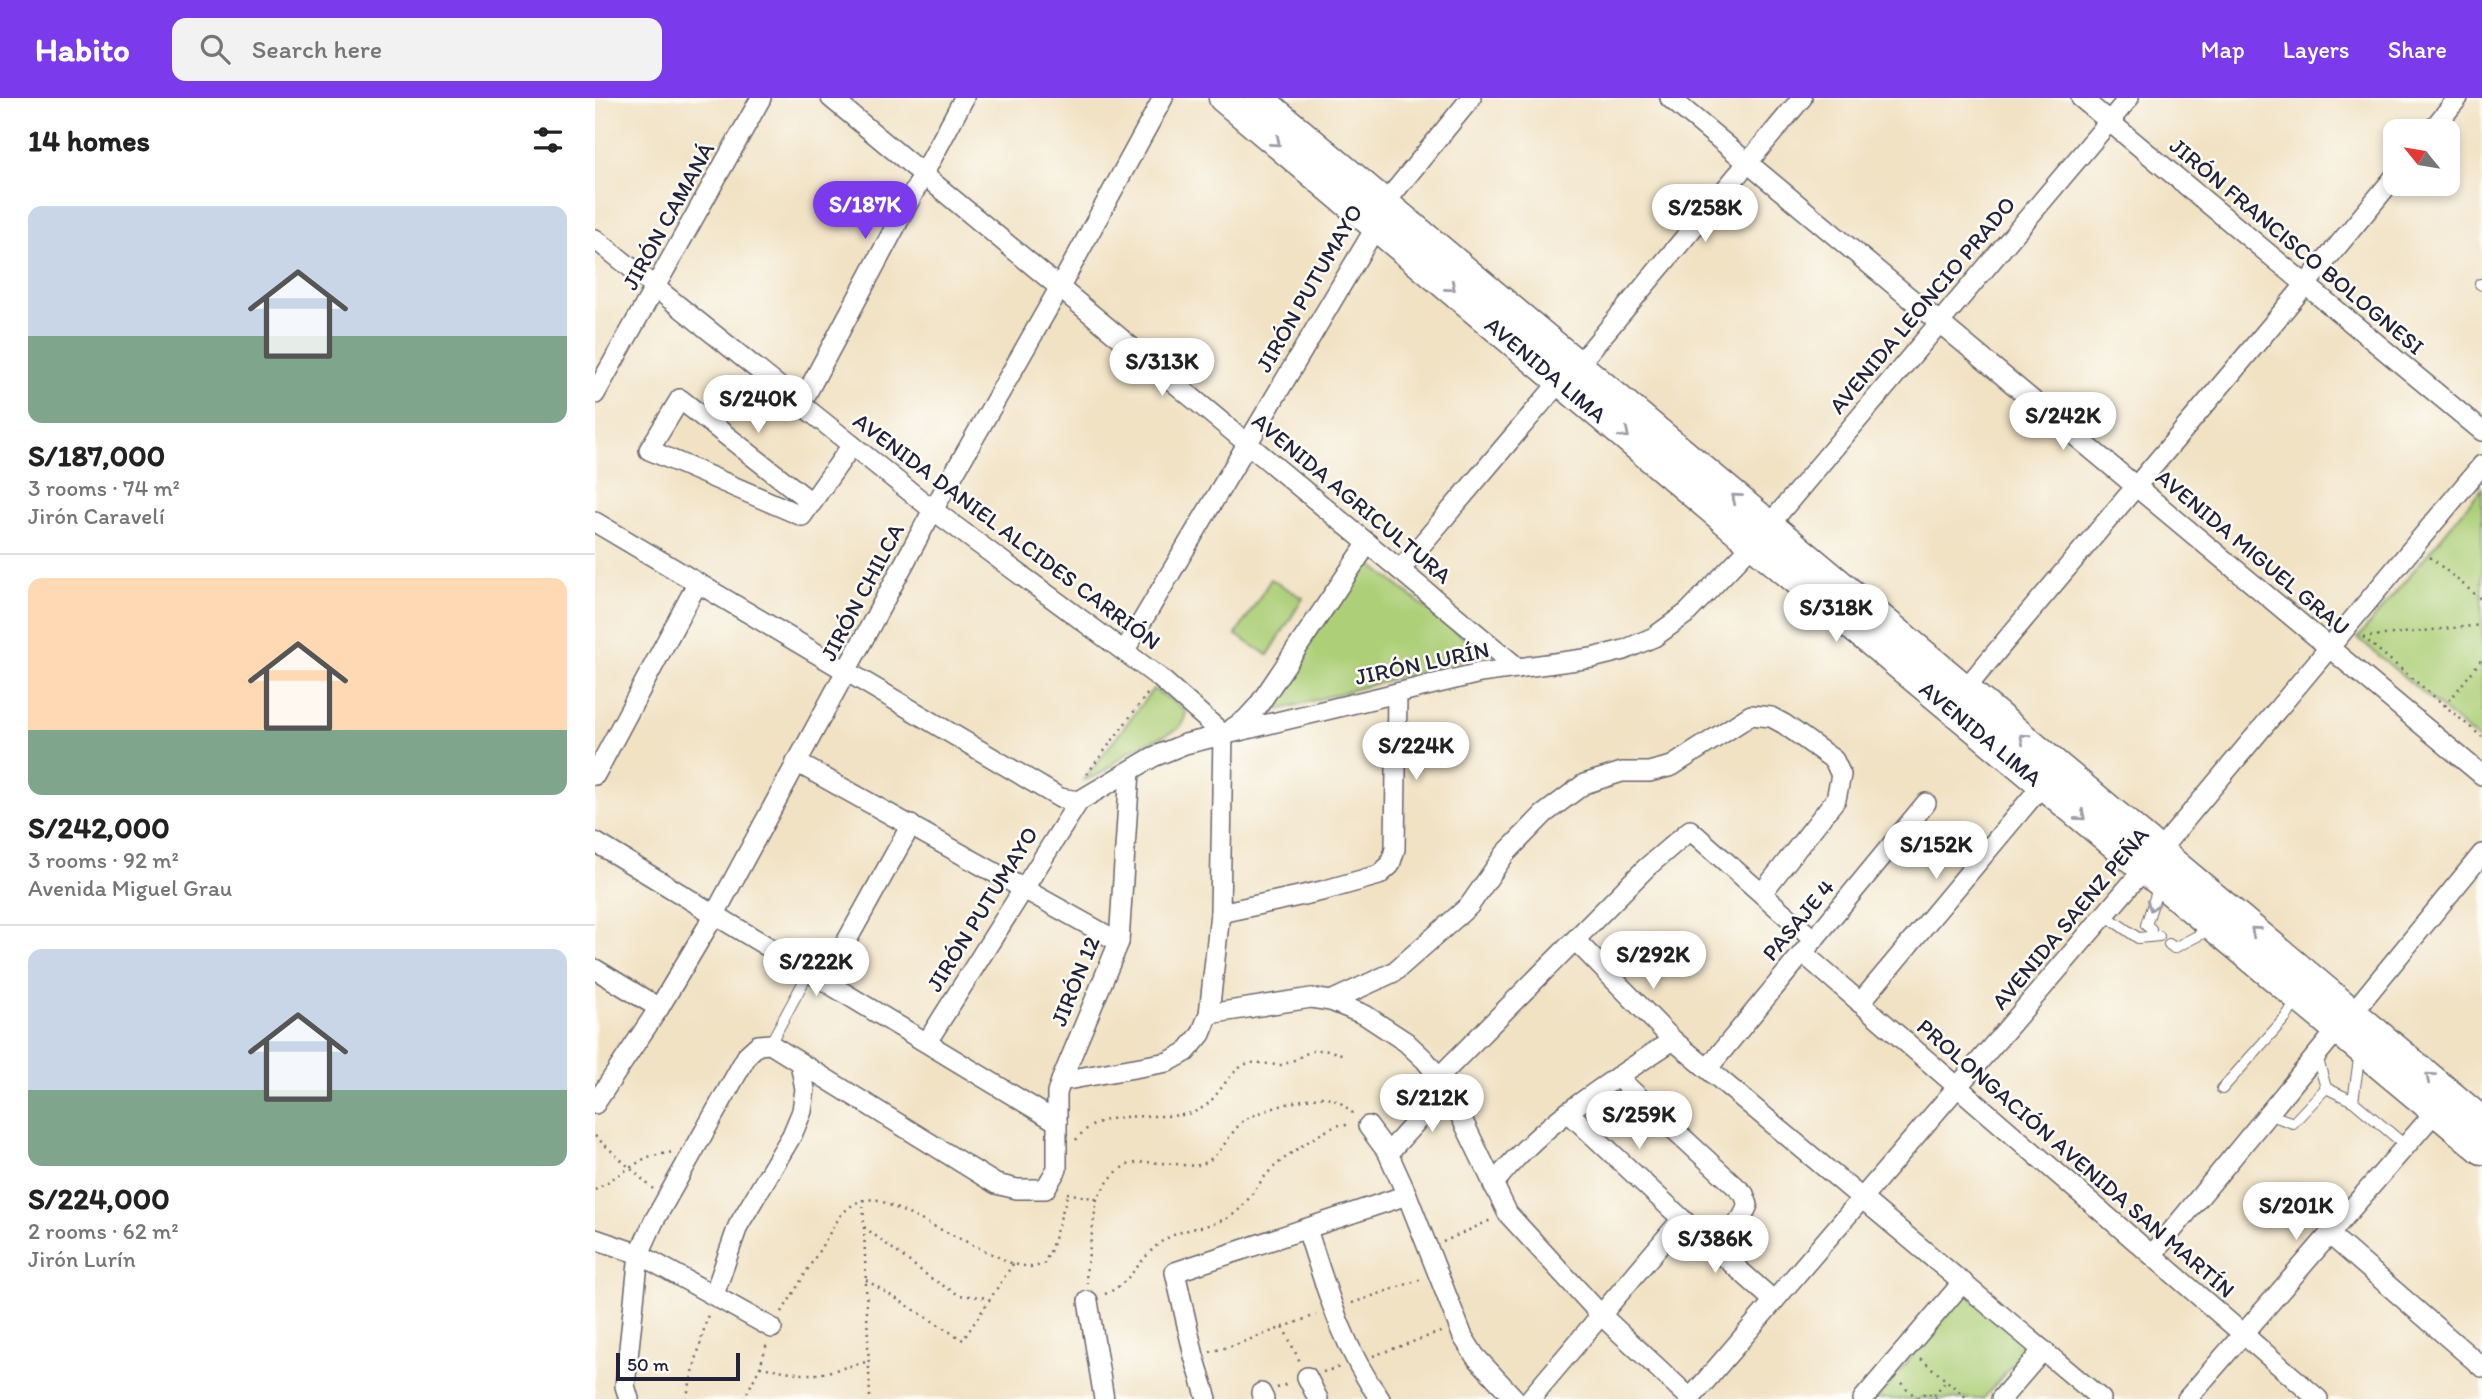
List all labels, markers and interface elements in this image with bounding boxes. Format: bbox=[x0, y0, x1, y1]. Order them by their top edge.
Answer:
search box bbox=[172, 18, 662, 81]
text: Habito bbox=[35, 30, 130, 69]
icon: search bbox=[196, 30, 234, 68]
text: Search here bbox=[252, 33, 382, 65]
text: Map bbox=[2201, 35, 2245, 64]
text: Layers bbox=[2283, 35, 2350, 64]
text: Share bbox=[2388, 35, 2447, 64]
north arrow bbox=[2383, 119, 2461, 196]
map controls bbox=[2383, 119, 2460, 196]
icon: filters bbox=[529, 121, 567, 159]
text: 14 homes bbox=[28, 122, 150, 159]
street label: JIRÓN FRANCISCO BOLOGNESI bbox=[2164, 131, 2430, 361]
one-way arrow bbox=[1268, 133, 1281, 146]
street label: JIRÓN CAMANÁ bbox=[616, 137, 720, 295]
pin: S/187K bbox=[808, 181, 922, 241]
pin: S/258K bbox=[1648, 184, 1762, 244]
text: S/187K bbox=[829, 190, 901, 218]
street label: AVENIDA LEONCIO PRADO bbox=[1823, 191, 2021, 419]
text: S/258K bbox=[1668, 193, 1742, 221]
street label: JIRÓN PUTUMAYO bbox=[1250, 199, 1368, 377]
icon: home bbox=[235, 251, 361, 377]
one-way arrow bbox=[1442, 279, 1455, 291]
street label: AVENIDA LIMA bbox=[1479, 311, 1613, 429]
pin: S/313K bbox=[1105, 338, 1219, 398]
text: S/313K bbox=[1125, 347, 1199, 375]
pin: S/240K bbox=[701, 376, 815, 435]
text: S/240K bbox=[719, 384, 797, 412]
pin: S/242K bbox=[2006, 392, 2120, 452]
text: S/242K bbox=[2025, 401, 2101, 429]
street label: AVENIDA DANIEL ALCIDES CARRIÓN bbox=[848, 406, 1166, 656]
street label: AVENIDA AGRICULTURA bbox=[1247, 406, 1458, 590]
one-way arrow bbox=[1616, 426, 1629, 438]
text: S/187,000 bbox=[28, 437, 165, 474]
street label: AVENIDA MIGUEL GRAU bbox=[2150, 463, 2356, 641]
text: 3 rooms · 74 m² bbox=[28, 474, 180, 502]
one-way arrow bbox=[1732, 494, 1744, 507]
text: Jirón Caravelí bbox=[28, 502, 165, 530]
street label: JIRÓN CHILCA bbox=[814, 518, 910, 666]
pin: S/318K bbox=[1779, 584, 1893, 644]
text: S/318K bbox=[1799, 593, 1873, 621]
icon: home bbox=[235, 623, 361, 749]
street label: JIRÓN LURÍN bbox=[1352, 635, 1492, 691]
street label: AVENIDA LIMA bbox=[1914, 675, 2048, 792]
pin: S/224K bbox=[1359, 722, 1473, 782]
text: S/224K bbox=[1378, 731, 1454, 759]
one-way arrow bbox=[2020, 734, 2033, 746]
one-way arrow bbox=[2073, 808, 2086, 820]
text: S/242,000 bbox=[28, 809, 170, 846]
street label: JIRÓN PUTUMAYO bbox=[920, 821, 1044, 997]
street label: AVENIDA SAENZ PEÑA bbox=[1985, 821, 2155, 1015]
pin: S/152K bbox=[1879, 822, 1993, 881]
text: S/152K bbox=[1900, 830, 1972, 858]
text: 3 rooms · 92 m² bbox=[28, 846, 179, 874]
street label: PASAJE 4 bbox=[1756, 873, 1840, 966]
text: Avenida Miguel Grau bbox=[28, 874, 232, 902]
one-way arrow bbox=[2146, 899, 2160, 912]
one-way arrow bbox=[2250, 927, 2262, 940]
street label: JIRÓN 12 bbox=[1044, 932, 1106, 1030]
pin: S/292K bbox=[1596, 932, 1710, 991]
pin: S/222K bbox=[759, 939, 873, 998]
text: S/292K bbox=[1616, 940, 1690, 968]
text: S/222K bbox=[779, 947, 853, 975]
icon: home bbox=[235, 994, 361, 1120]
street label: PROLONGACIÓN AVENIDA SAN MARTÍN bbox=[1911, 1012, 2241, 1304]
one-way arrow bbox=[2425, 1073, 2438, 1085]
pin: S/212K bbox=[1375, 1074, 1489, 1134]
text: S/212K bbox=[1396, 1083, 1468, 1111]
pin: S/259K bbox=[1582, 1091, 1696, 1151]
text: S/259K bbox=[1602, 1100, 1676, 1128]
text: S/224,000 bbox=[28, 1180, 170, 1217]
pin: S/201K bbox=[2239, 1182, 2353, 1242]
text: S/201K bbox=[2259, 1191, 2333, 1219]
pin: S/386K bbox=[1658, 1216, 1772, 1275]
text: 2 rooms · 62 m² bbox=[28, 1217, 179, 1245]
text: S/386K bbox=[1678, 1224, 1752, 1252]
text: Jirón Lurín bbox=[28, 1245, 136, 1273]
scale bar bbox=[616, 1350, 740, 1382]
text: 50 m bbox=[627, 1353, 669, 1376]

